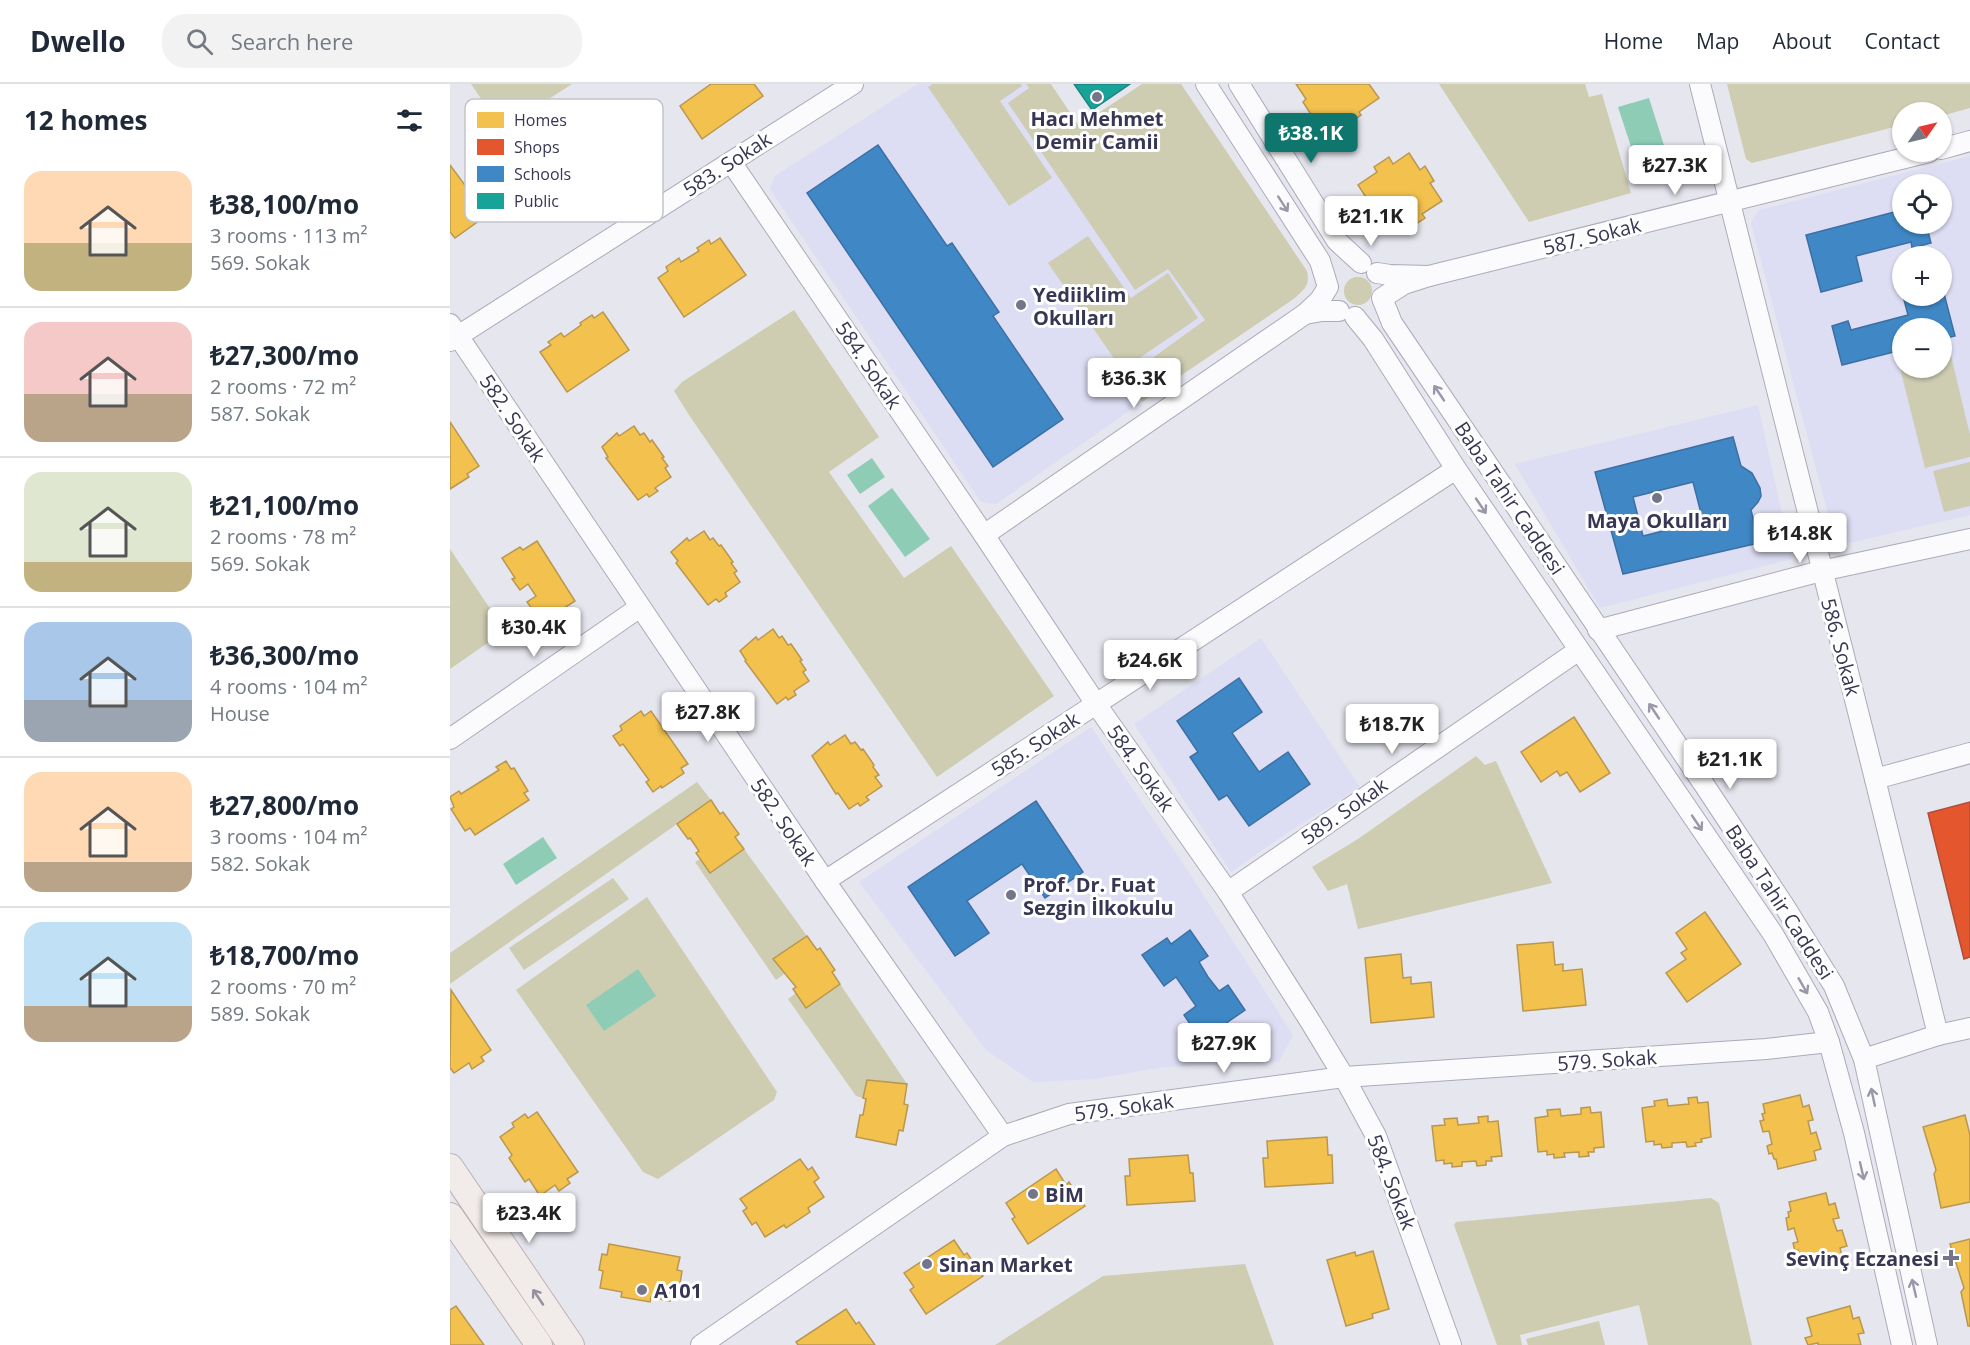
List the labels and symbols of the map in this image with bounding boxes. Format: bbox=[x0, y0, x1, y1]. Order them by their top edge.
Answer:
marker: Hacı Mehmet Demir Camii bbox=[1090, 90, 1104, 104]
legend bbox=[465, 99, 663, 222]
north arrow bbox=[1892, 102, 1952, 162]
place label: Hacı Mehmet Demir Camii bbox=[1031, 105, 1164, 155]
text: Homes bbox=[514, 109, 567, 131]
pin: ₺38.1K bbox=[1262, 113, 1360, 164]
street label: 583. Sokak bbox=[678, 125, 777, 203]
text: Shops bbox=[514, 136, 560, 158]
pin: ₺27.3K bbox=[1626, 145, 1724, 196]
text: Schools bbox=[514, 163, 571, 185]
text: Public bbox=[514, 190, 559, 212]
one-way arrow bbox=[1277, 195, 1289, 212]
pin: ₺21.1K bbox=[1322, 196, 1420, 247]
street label: 587. Sokak bbox=[1540, 211, 1644, 261]
place label: Yediiklim Okulları bbox=[1033, 281, 1126, 331]
marker: Yediiklim Okulları bbox=[1014, 298, 1028, 312]
street label: 584. Sokak bbox=[830, 316, 908, 414]
pin: ₺36.3K bbox=[1085, 358, 1183, 409]
street label: 582. Sokak bbox=[474, 369, 552, 467]
one-way arrow bbox=[1433, 385, 1445, 402]
street label: Baba Tahir Caddesi bbox=[1449, 416, 1571, 580]
marker: Maya Okulları bbox=[1650, 491, 1664, 505]
one-way arrow bbox=[1474, 497, 1487, 514]
place label: Maya Okulları bbox=[1587, 507, 1727, 534]
pin: ₺14.8K bbox=[1751, 513, 1849, 564]
street label: 586. Sokak bbox=[1815, 595, 1867, 699]
pin: ₺30.4K bbox=[485, 607, 583, 658]
pin: ₺24.6K bbox=[1101, 640, 1199, 691]
pin: ₺27.8K bbox=[659, 692, 757, 743]
one-way arrow bbox=[1648, 703, 1660, 720]
pin: ₺18.7K bbox=[1343, 704, 1441, 755]
street label: 585. Sokak bbox=[986, 705, 1085, 783]
street label: 584. Sokak bbox=[1101, 719, 1181, 817]
pin: ₺21.1K bbox=[1681, 739, 1779, 790]
street label: 589. Sokak bbox=[1295, 771, 1393, 851]
street label: 582. Sokak bbox=[745, 773, 823, 871]
one-way arrow bbox=[1691, 814, 1703, 830]
street label: Baba Tahir Caddesi bbox=[1720, 819, 1840, 985]
place label: Prof. Dr. Fuat Sezgin İlkokulu bbox=[1023, 871, 1174, 921]
marker: Prof. Dr. Fuat Sezgin İlkokulu bbox=[1004, 888, 1018, 902]
one-way arrow bbox=[1797, 977, 1809, 994]
pin: ₺27.9K bbox=[1175, 1023, 1273, 1074]
street label: 579. Sokak bbox=[1556, 1043, 1658, 1077]
street label: 579. Sokak bbox=[1073, 1087, 1176, 1127]
one-way arrow bbox=[1866, 1088, 1878, 1107]
street label: 584. Sokak bbox=[1361, 1131, 1423, 1234]
one-way arrow bbox=[1857, 1161, 1869, 1180]
place label: BİM bbox=[1045, 1181, 1084, 1208]
marker: BİM bbox=[1026, 1187, 1040, 1201]
pin: ₺23.4K bbox=[480, 1193, 578, 1244]
place label: Sevinç Eczanesi bbox=[1786, 1245, 1939, 1272]
place label: Sinan Market bbox=[939, 1251, 1073, 1278]
marker: Sevinç Eczanesi bbox=[1944, 1251, 1958, 1265]
marker: Sinan Market bbox=[920, 1257, 934, 1271]
place label: A101 bbox=[654, 1277, 702, 1304]
one-way arrow bbox=[1908, 1279, 1919, 1298]
marker: A101 bbox=[635, 1283, 649, 1297]
one-way arrow bbox=[532, 1289, 544, 1305]

